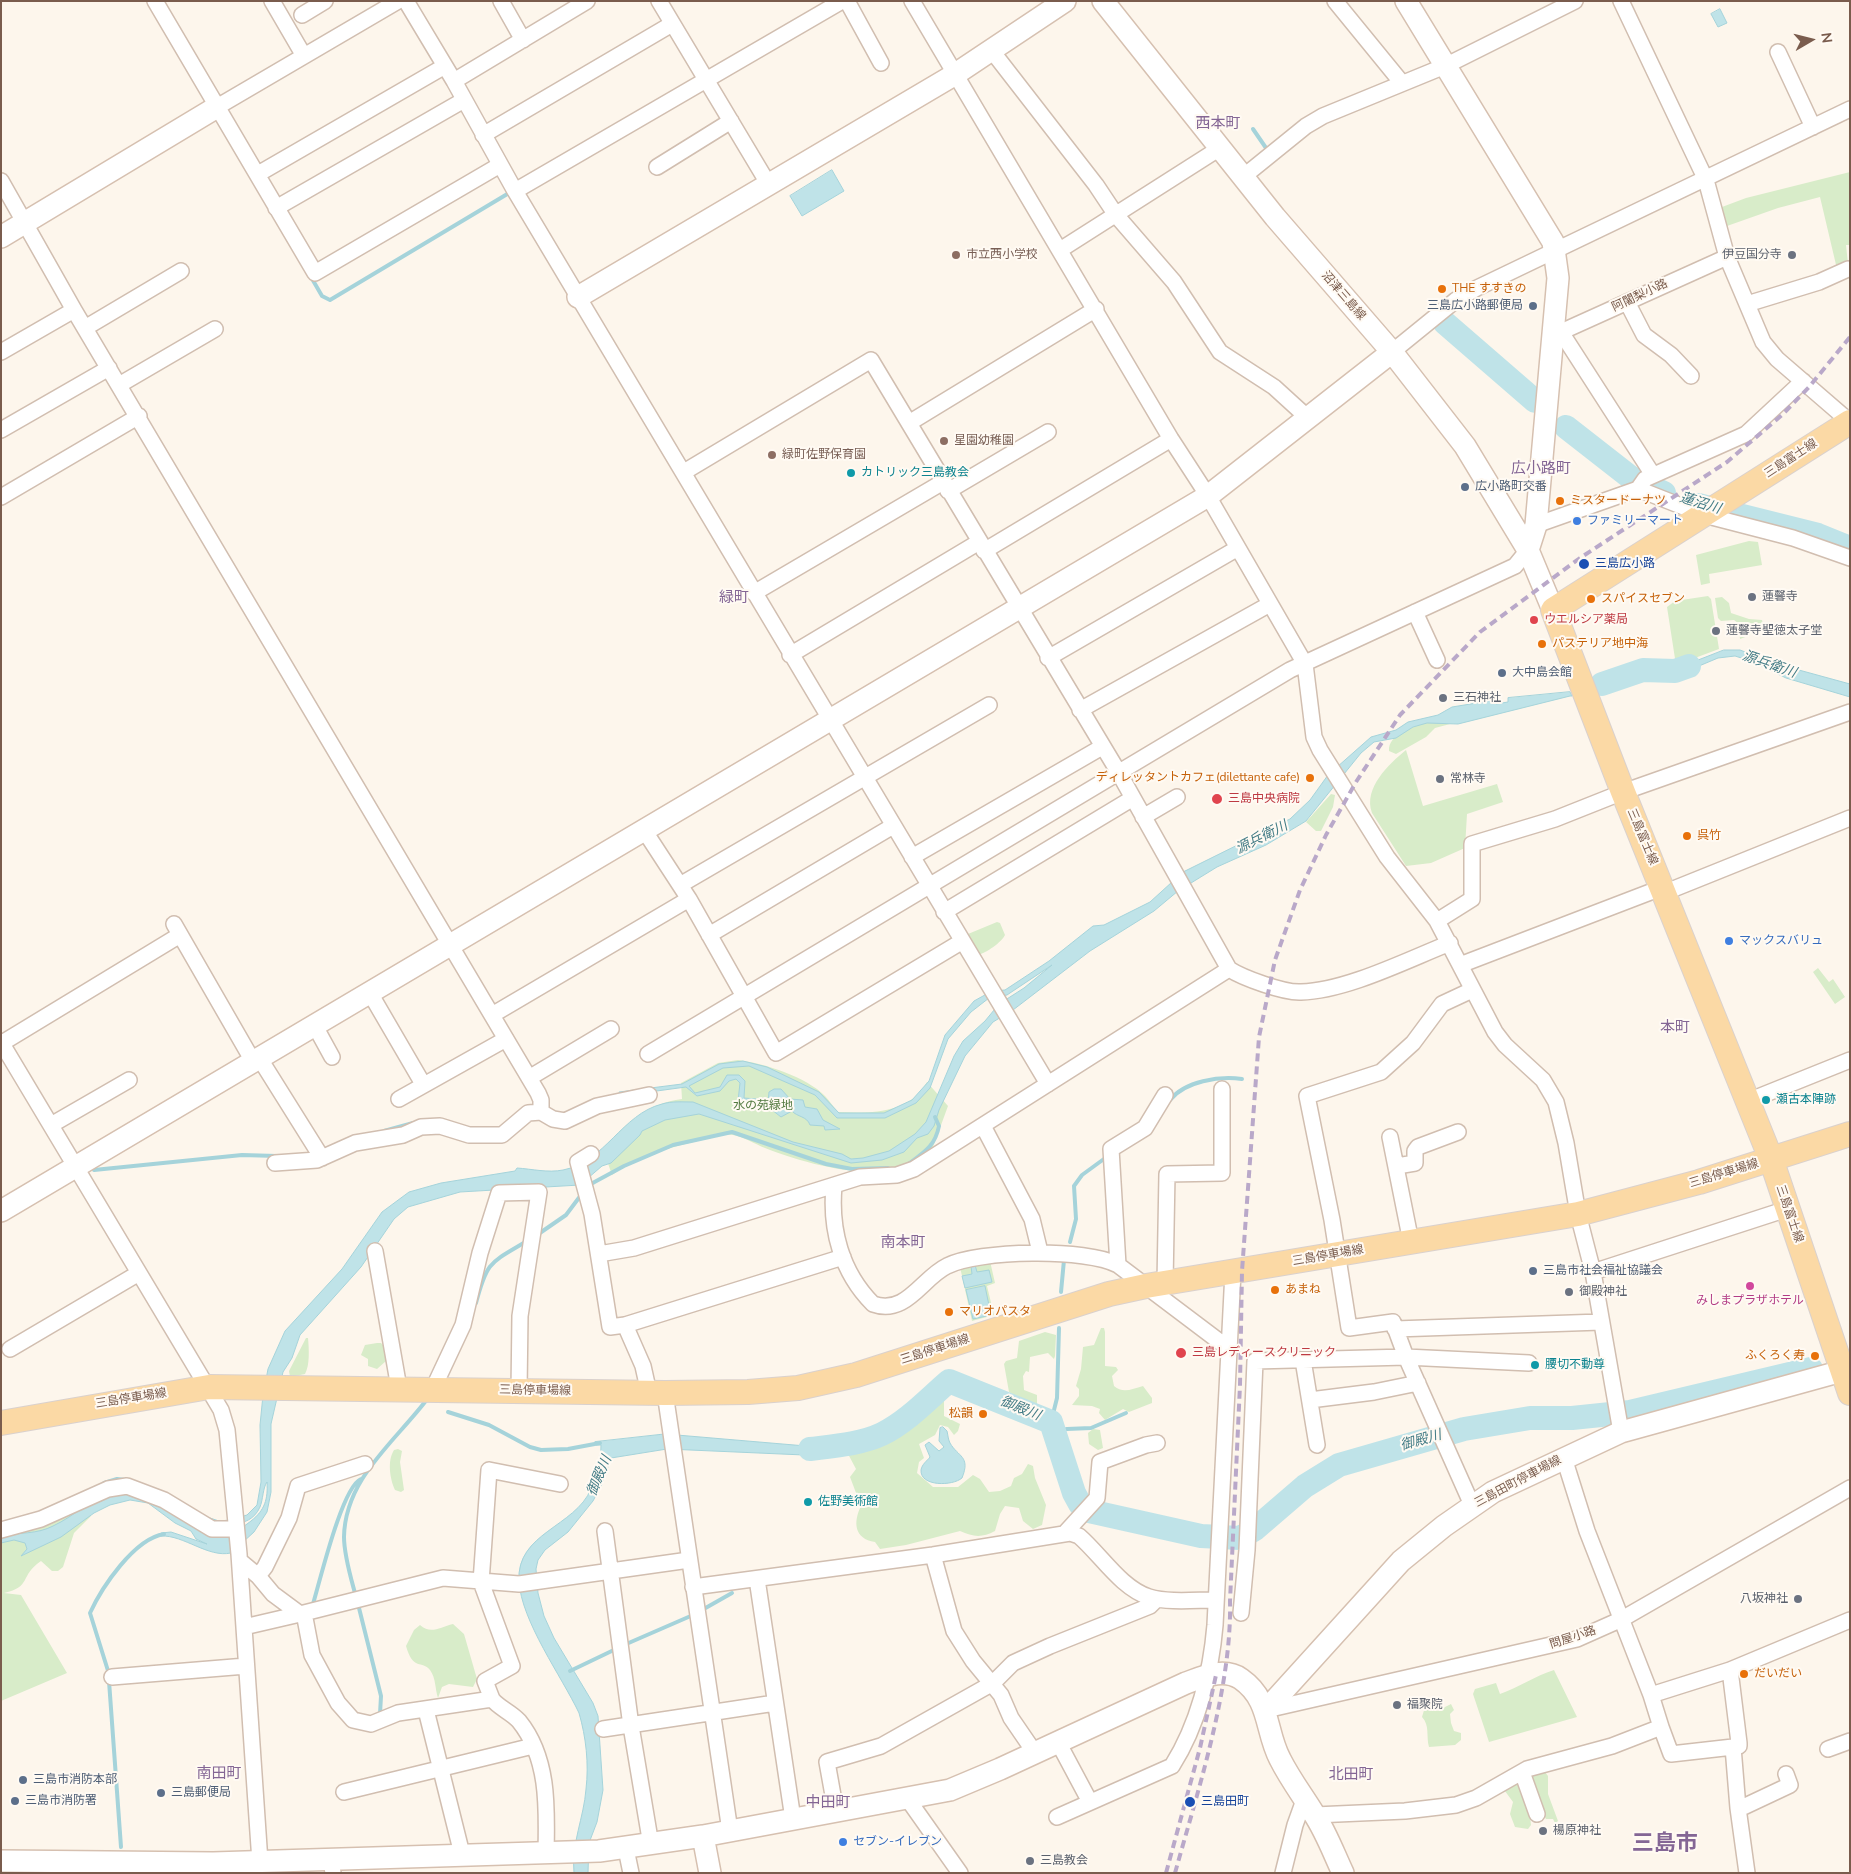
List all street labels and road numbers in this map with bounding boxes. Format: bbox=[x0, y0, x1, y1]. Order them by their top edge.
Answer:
street label: 沼津三島線 bbox=[1318, 269, 1368, 323]
street label: 阿闍梨小路 bbox=[1610, 277, 1670, 315]
street label: 三島富士線 bbox=[1762, 437, 1820, 481]
street label: 三島富士線 bbox=[1624, 807, 1660, 867]
street label: 三島停車場線 bbox=[1687, 1157, 1761, 1191]
street label: 三島富士線 bbox=[1772, 1183, 1806, 1245]
street label: 三島停車場線 bbox=[1291, 1243, 1365, 1269]
street label: 三島停車場線 bbox=[899, 1332, 971, 1368]
street label: 三島停車場線 bbox=[499, 1383, 571, 1399]
street label: 三島停車場線 bbox=[94, 1386, 168, 1412]
street label: 三島田町停車場線 bbox=[1472, 1453, 1564, 1511]
street label: 問屋小路 bbox=[1548, 1624, 1598, 1652]

